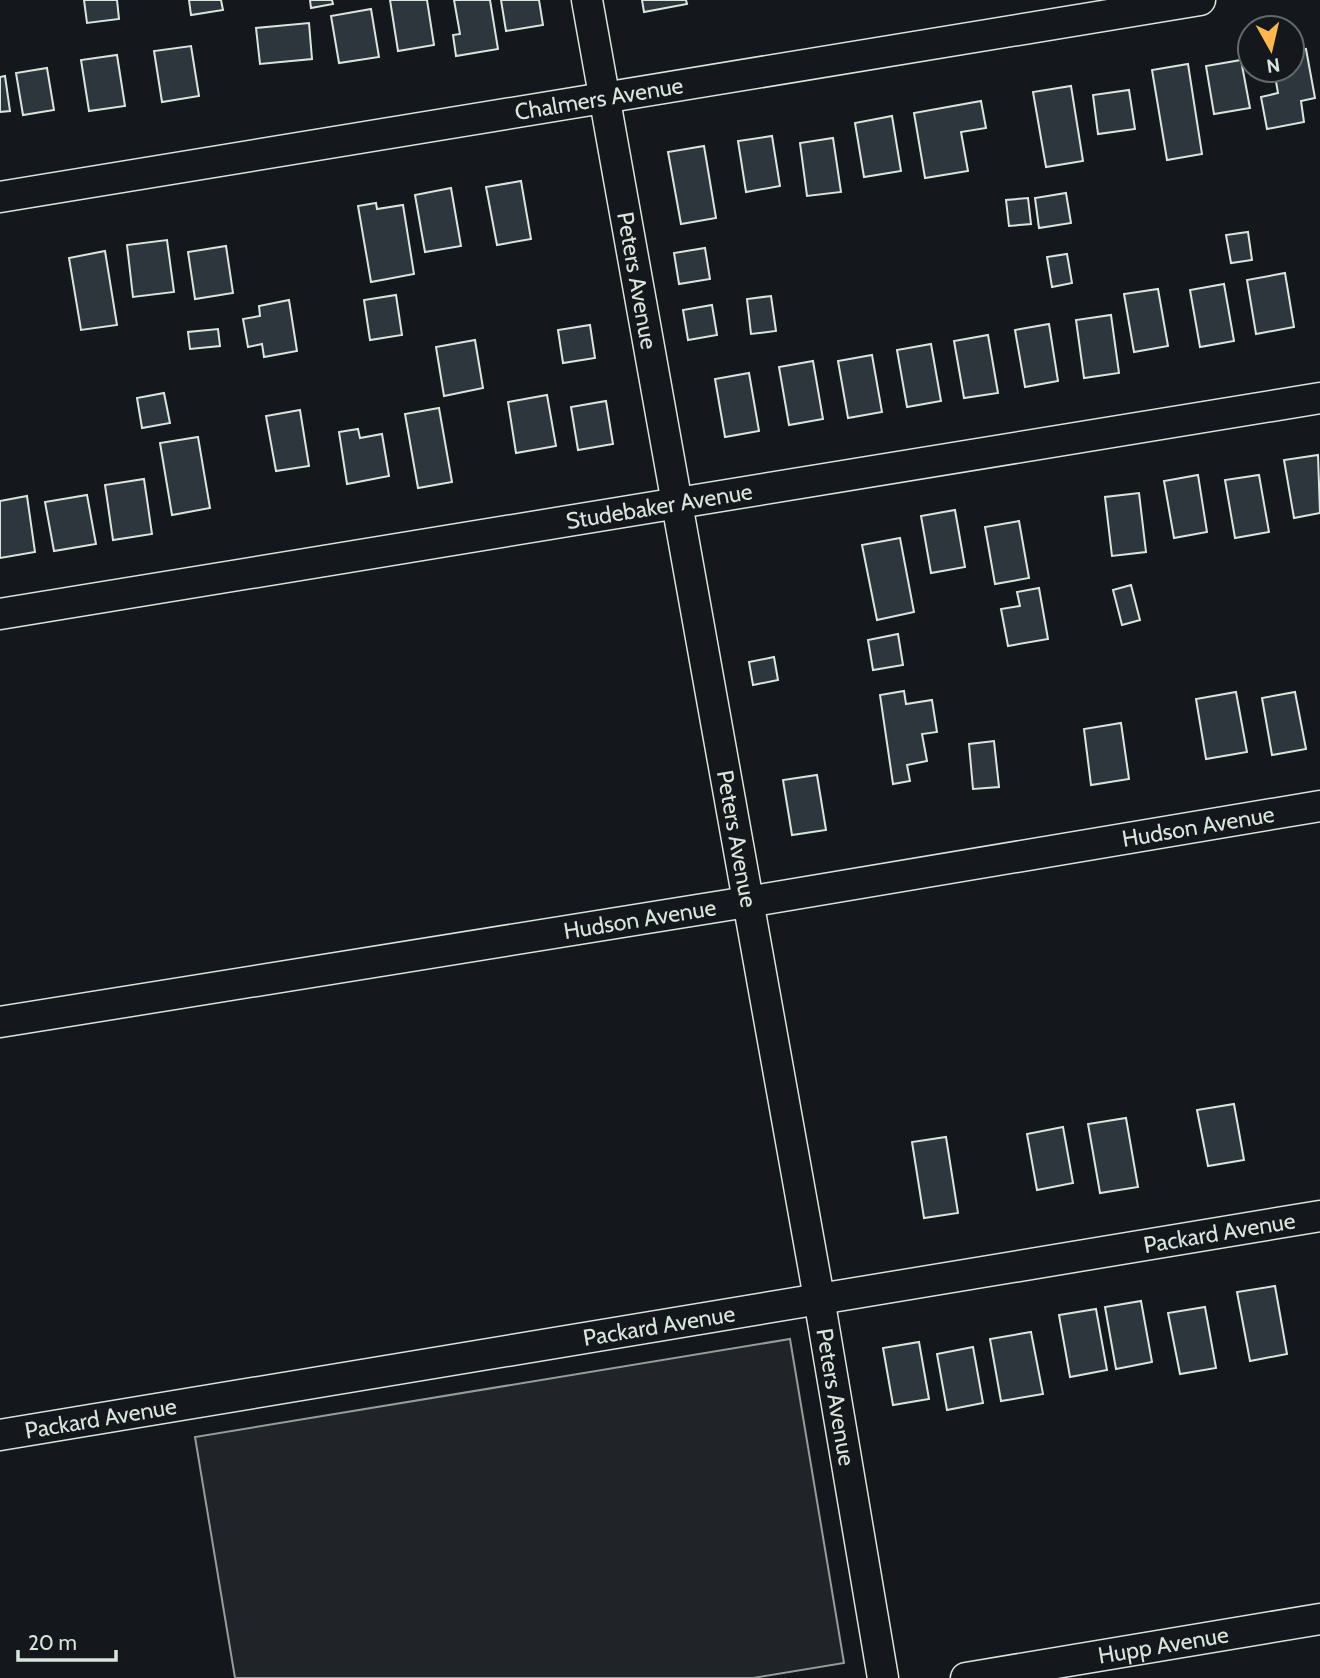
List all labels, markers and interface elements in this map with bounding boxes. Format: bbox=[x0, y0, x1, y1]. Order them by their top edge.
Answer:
north arrow bbox=[1236, 14, 1306, 84]
text: N bbox=[1265, 53, 1282, 78]
street label: Chalmers Avenue bbox=[513, 71, 685, 126]
street label: Peters Avenue bbox=[611, 210, 663, 352]
street label: Studebaker Avenue bbox=[564, 477, 755, 535]
street label: Peters Avenue bbox=[711, 768, 763, 910]
street label: Hudson Avenue bbox=[1120, 800, 1277, 853]
street label: Hudson Avenue bbox=[562, 893, 718, 945]
street label: Packard Avenue bbox=[1141, 1206, 1298, 1259]
street label: Packard Avenue bbox=[581, 1299, 737, 1352]
street label: Peters Avenue bbox=[810, 1326, 861, 1468]
street label: Packard Avenue bbox=[23, 1392, 179, 1445]
scale bar bbox=[18, 1618, 116, 1662]
street label: Hupp Avenue bbox=[1096, 1620, 1231, 1670]
text: 20 m bbox=[28, 1630, 77, 1655]

